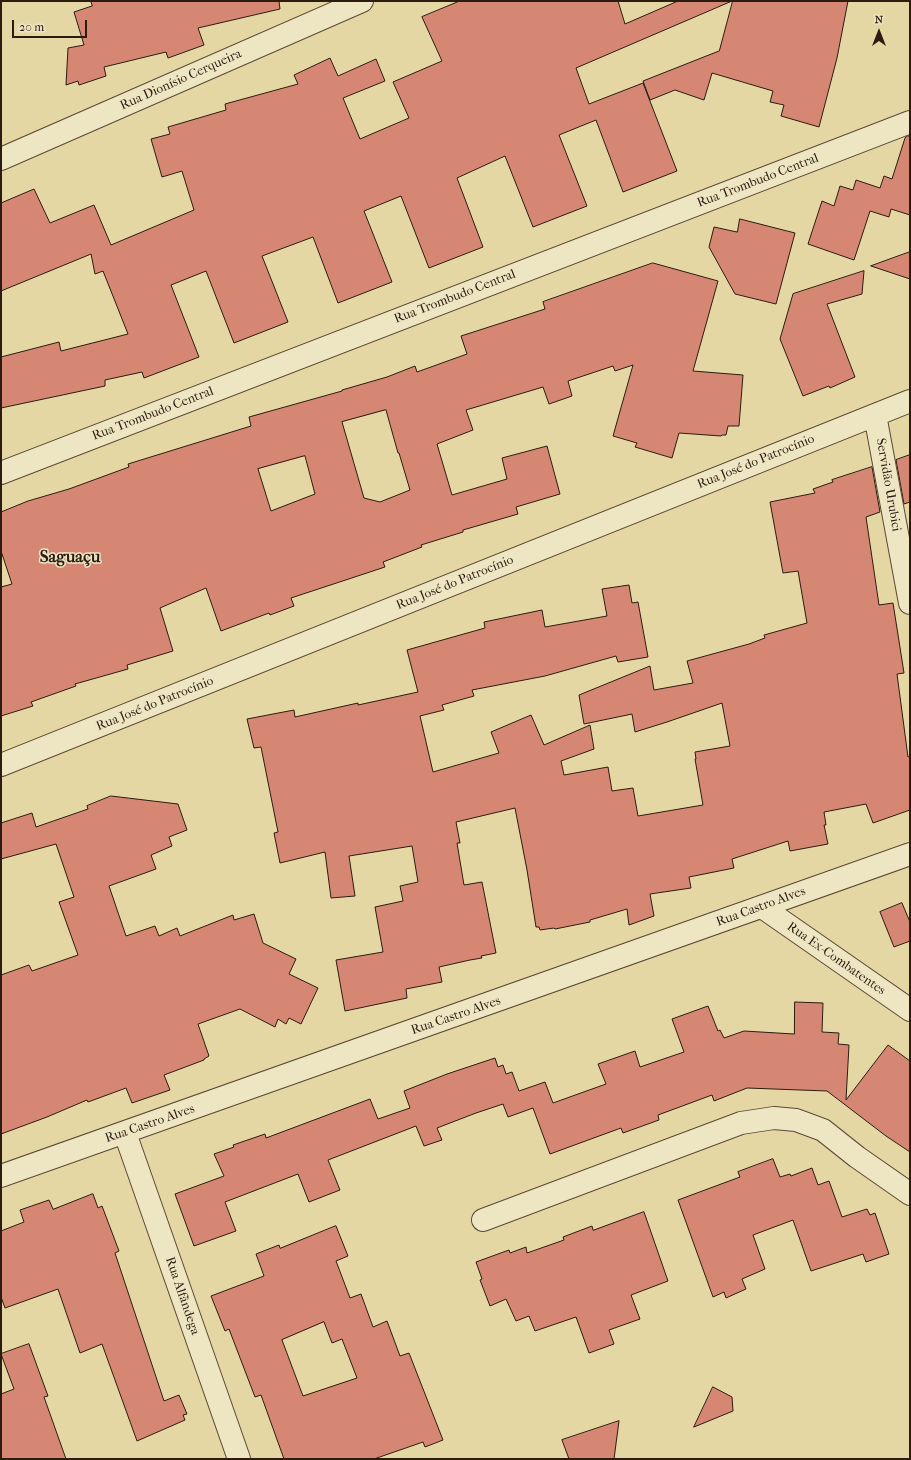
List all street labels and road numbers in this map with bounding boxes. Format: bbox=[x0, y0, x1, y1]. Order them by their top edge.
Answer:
street label: Rua Dionísio Cerqueira bbox=[118, 46, 244, 114]
street label: Rua Trombudo Central bbox=[695, 151, 821, 211]
street label: Rua Trombudo Central bbox=[392, 267, 518, 327]
street label: Rua Trombudo Central bbox=[90, 384, 216, 444]
street label: Rua José do Patrocínio bbox=[695, 431, 817, 493]
street label: Servidão Urubici bbox=[872, 437, 904, 533]
street label: Rua José do Patrocínio bbox=[394, 552, 516, 614]
street label: Rua José do Patrocínio bbox=[94, 673, 216, 735]
street label: Rua Castro Alves bbox=[714, 884, 808, 930]
street label: Rua Ex-Combatentes bbox=[784, 919, 888, 999]
street label: Rua Castro Alves bbox=[409, 993, 503, 1039]
street label: Rua Castro Alves bbox=[103, 1101, 197, 1147]
street label: Rua Alfândega bbox=[161, 1255, 203, 1337]

